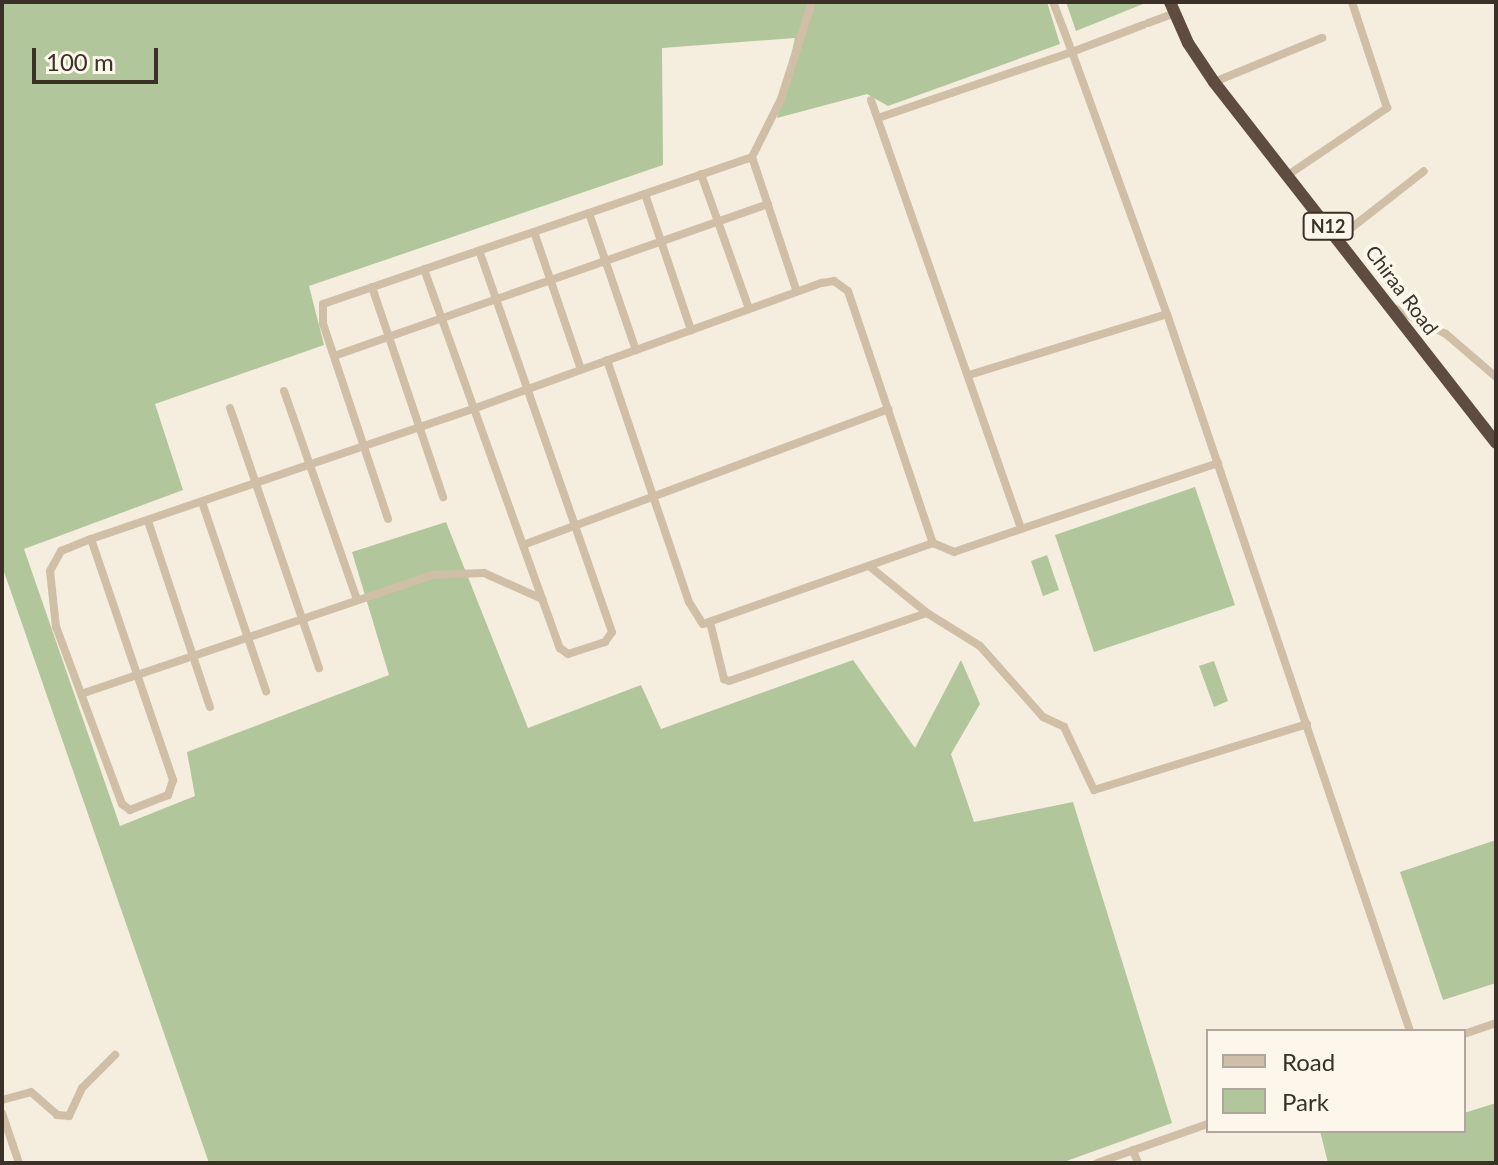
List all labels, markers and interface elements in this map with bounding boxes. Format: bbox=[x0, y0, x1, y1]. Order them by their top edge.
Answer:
scale bar bbox=[36, 32, 162, 82]
text: 100 m bbox=[46, 47, 114, 76]
road number: N12 bbox=[1302, 212, 1354, 240]
street label: Chiraa Road bbox=[1361, 241, 1443, 339]
legend bbox=[1206, 1029, 1466, 1133]
text: Road bbox=[1282, 1047, 1335, 1076]
text: Park bbox=[1282, 1087, 1329, 1116]

